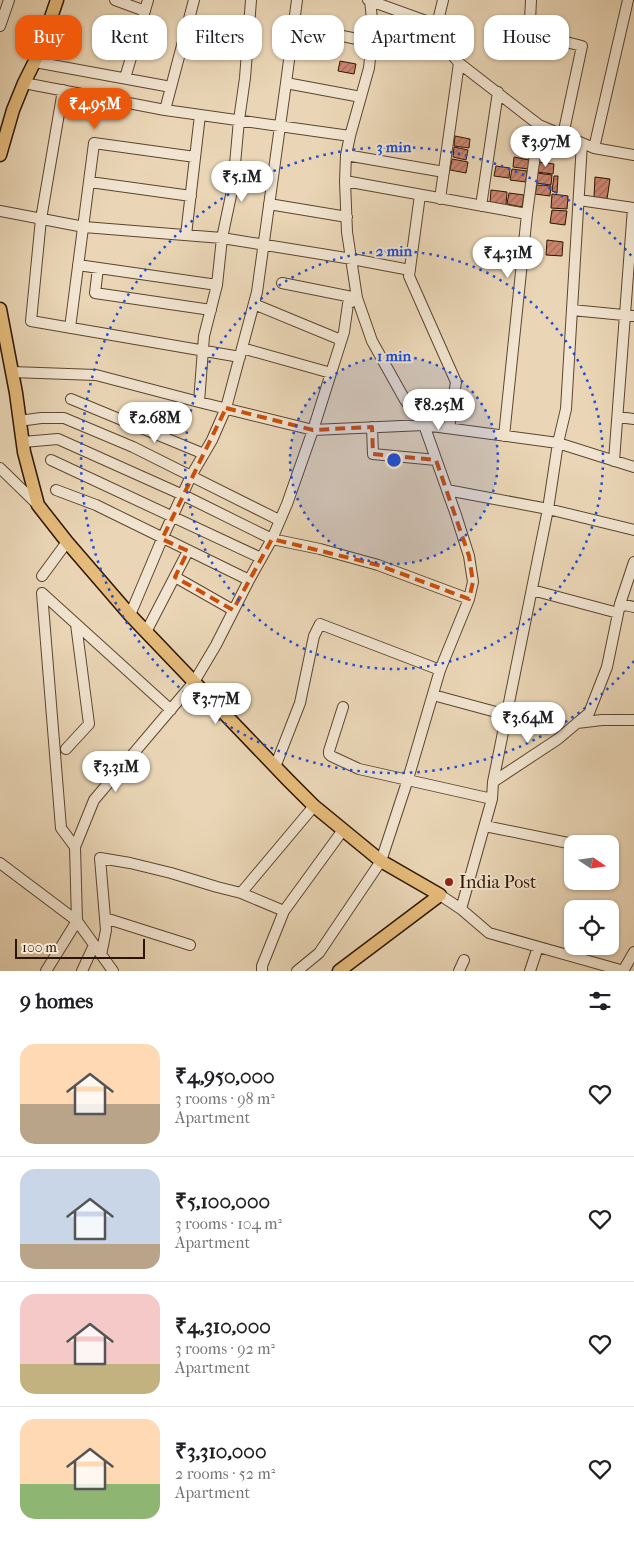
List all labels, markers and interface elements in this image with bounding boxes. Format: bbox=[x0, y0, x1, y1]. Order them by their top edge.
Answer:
chip: Buy bbox=[15, 15, 82, 60]
chip: Rent bbox=[92, 15, 167, 60]
chip: Filters bbox=[177, 15, 262, 60]
chip: New bbox=[272, 15, 344, 60]
chip: Apartment bbox=[354, 15, 474, 60]
chip: House bbox=[484, 15, 569, 60]
pin: ₹4.95M bbox=[54, 88, 136, 130]
text: ₹4.95M bbox=[69, 94, 121, 113]
pin: ₹3.97M bbox=[505, 126, 587, 168]
text: ₹3.97M bbox=[521, 132, 571, 151]
text: 3 min bbox=[377, 138, 412, 156]
pin: ₹5.1M bbox=[207, 160, 277, 203]
text: ₹5.1M bbox=[222, 167, 262, 186]
pin: ₹4.31M bbox=[467, 236, 549, 279]
text: 2 min bbox=[376, 242, 413, 260]
text: ₹4.31M bbox=[483, 243, 533, 262]
text: 1 min bbox=[377, 347, 411, 365]
pin: ₹8.25M bbox=[398, 388, 480, 431]
text: ₹8.25M bbox=[414, 395, 464, 414]
pin: ₹2.68M bbox=[114, 402, 196, 444]
text: ₹2.68M bbox=[129, 408, 181, 427]
centre of rings bbox=[385, 451, 403, 469]
pin: ₹3.77M bbox=[175, 682, 257, 725]
text: ₹3.77M bbox=[192, 689, 240, 708]
pin: ₹3.64M bbox=[487, 702, 569, 744]
text: ₹3.64M bbox=[502, 708, 554, 727]
pin: ₹3.31M bbox=[75, 750, 157, 793]
text: ₹3.31M bbox=[93, 757, 139, 776]
north arrow bbox=[564, 835, 619, 890]
map controls bbox=[564, 835, 619, 955]
place label: India Post bbox=[459, 872, 537, 893]
marker: India Post bbox=[443, 876, 455, 888]
button: locate bbox=[564, 900, 619, 955]
scale bar bbox=[15, 936, 145, 959]
text: 100 m bbox=[22, 939, 57, 956]
icon: filters bbox=[586, 987, 614, 1015]
text: 9 homes bbox=[20, 989, 93, 1013]
icon: home bbox=[60, 1064, 120, 1124]
text: ₹4,950,000 bbox=[175, 1064, 275, 1088]
icon: heart bbox=[586, 1080, 614, 1108]
text: 3 rooms · 98 m² bbox=[175, 1089, 275, 1108]
text: Apartment bbox=[175, 1108, 250, 1127]
icon: home bbox=[60, 1189, 120, 1249]
text: ₹5,100,000 bbox=[175, 1189, 270, 1213]
icon: heart bbox=[586, 1205, 614, 1233]
text: 3 rooms · 104 m² bbox=[175, 1214, 282, 1233]
text: Apartment bbox=[175, 1233, 250, 1252]
icon: home bbox=[60, 1314, 120, 1374]
text: ₹4,310,000 bbox=[175, 1314, 271, 1338]
icon: heart bbox=[586, 1330, 614, 1358]
text: 3 rooms · 92 m² bbox=[175, 1339, 275, 1358]
text: Apartment bbox=[175, 1358, 250, 1377]
icon: home bbox=[60, 1439, 120, 1499]
text: ₹3,310,000 bbox=[175, 1439, 267, 1463]
icon: heart bbox=[586, 1455, 614, 1483]
text: 2 rooms · 52 m² bbox=[175, 1464, 275, 1483]
text: Apartment bbox=[175, 1483, 250, 1502]

